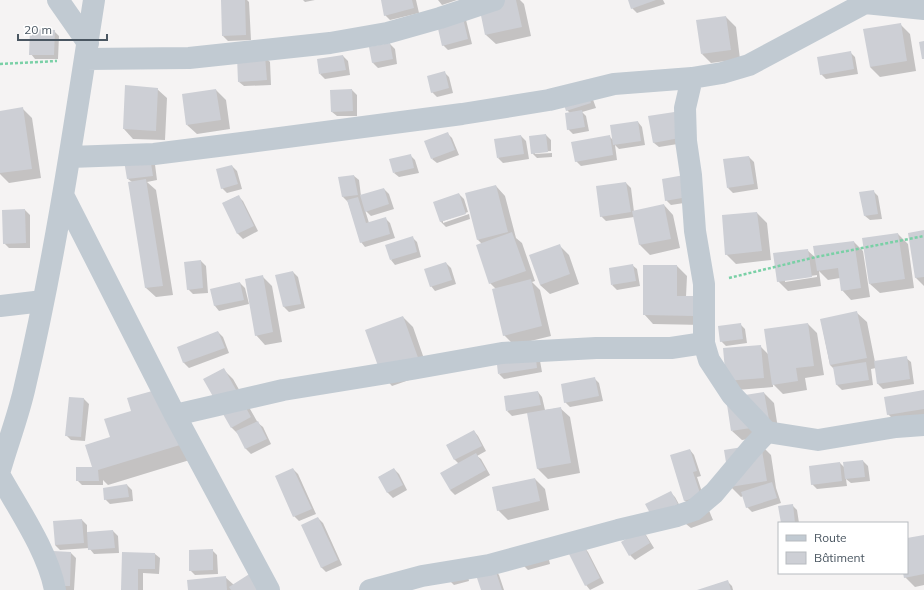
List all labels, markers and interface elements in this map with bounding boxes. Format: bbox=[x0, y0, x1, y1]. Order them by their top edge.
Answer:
scale bar bbox=[18, 16, 107, 42]
text: 20 m bbox=[24, 22, 52, 37]
legend bbox=[778, 522, 908, 574]
text: Route bbox=[814, 530, 847, 545]
text: Bâtiment bbox=[814, 550, 865, 565]

